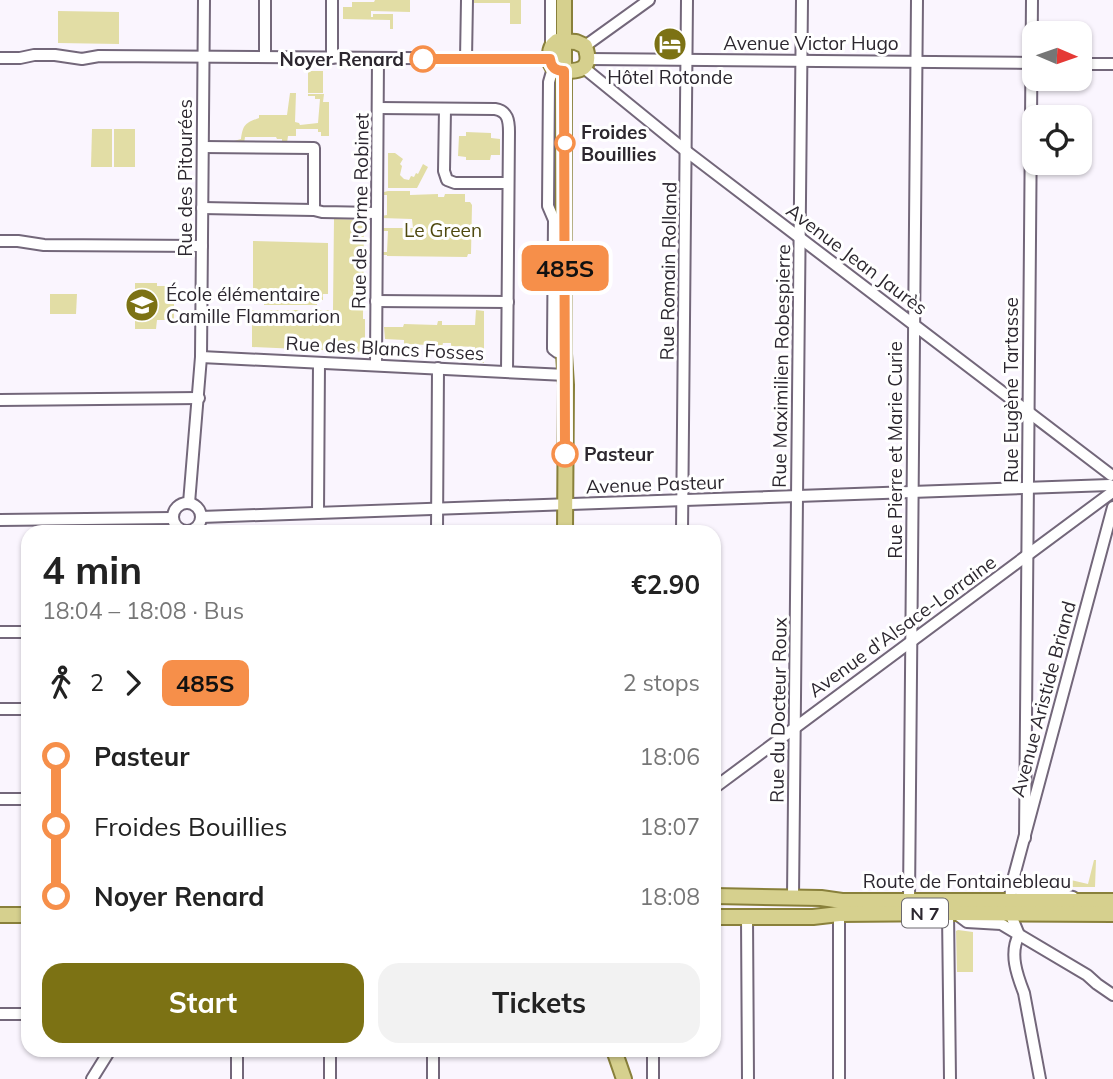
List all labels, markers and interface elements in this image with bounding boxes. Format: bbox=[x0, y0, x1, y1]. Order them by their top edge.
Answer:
north arrow bbox=[1022, 21, 1092, 91]
map controls bbox=[1022, 21, 1092, 175]
hotel icon: Hôtel Rotonde bbox=[651, 25, 689, 63]
street label: Avenue Victor Hugo bbox=[723, 31, 899, 55]
marker: Noyer Renard bbox=[410, 46, 436, 72]
place label: Noyer Renard bbox=[280, 47, 404, 71]
place label: Hôtel Rotonde bbox=[607, 65, 733, 89]
street label: Rue des Pitourées bbox=[173, 99, 197, 257]
button: locate bbox=[1022, 105, 1092, 175]
street label: Rue de l'Orme Robinet bbox=[346, 112, 374, 309]
place label: Froides Bouillies bbox=[581, 120, 656, 166]
marker: Froides Bouillies bbox=[555, 133, 575, 153]
street label: Rue Romain Rolland bbox=[654, 181, 682, 361]
street label: Avenue Jean Jaurès bbox=[782, 198, 932, 320]
park label: Le Green bbox=[404, 218, 482, 242]
street label: Rue Maximilien Robespierre bbox=[767, 244, 795, 488]
line badge: 485S bbox=[516, 245, 614, 291]
text: 485S bbox=[536, 253, 594, 283]
place label: École élémentaire Camille Flammarion bbox=[166, 282, 340, 328]
school or university icon: École élémentaire Camille Flammarion bbox=[123, 286, 161, 324]
street label: Rue Eugène Tartasse bbox=[999, 297, 1023, 483]
street label: Rue des Blancs Fosses bbox=[285, 331, 485, 365]
street label: Rue Pierre et Marie Curie bbox=[883, 341, 907, 559]
marker: Pasteur bbox=[552, 441, 578, 467]
place label: Pasteur bbox=[584, 442, 654, 466]
street label: Avenue Pasteur bbox=[585, 470, 725, 498]
text: 4 min bbox=[42, 546, 142, 594]
street label: Avenue d'Alsace-Lorraine bbox=[803, 550, 1001, 702]
text: €2.90 bbox=[631, 568, 700, 601]
text: 18:04 – 18:08 · Bus bbox=[42, 596, 244, 625]
street label: Avenue Aristide Briand bbox=[1005, 598, 1081, 800]
street label: Rue du Docteur Roux bbox=[764, 617, 792, 803]
icon: walk bbox=[42, 664, 80, 702]
icon: forward bbox=[114, 664, 152, 702]
text: 2 bbox=[90, 668, 104, 697]
text: 485S bbox=[176, 668, 235, 698]
text: 2 stops bbox=[623, 668, 700, 697]
text: Pasteur bbox=[94, 740, 189, 773]
text: 18:06 bbox=[640, 742, 700, 771]
text: Froides Bouillies bbox=[94, 810, 287, 843]
text: 18:07 bbox=[640, 812, 700, 841]
street label: Route de Fontainebleau bbox=[863, 869, 1071, 893]
text: Noyer Renard bbox=[94, 880, 264, 913]
text: 18:08 bbox=[640, 882, 700, 911]
road number: N 7 bbox=[902, 898, 948, 928]
button: Start bbox=[42, 963, 364, 1043]
button: Tickets bbox=[378, 963, 700, 1043]

